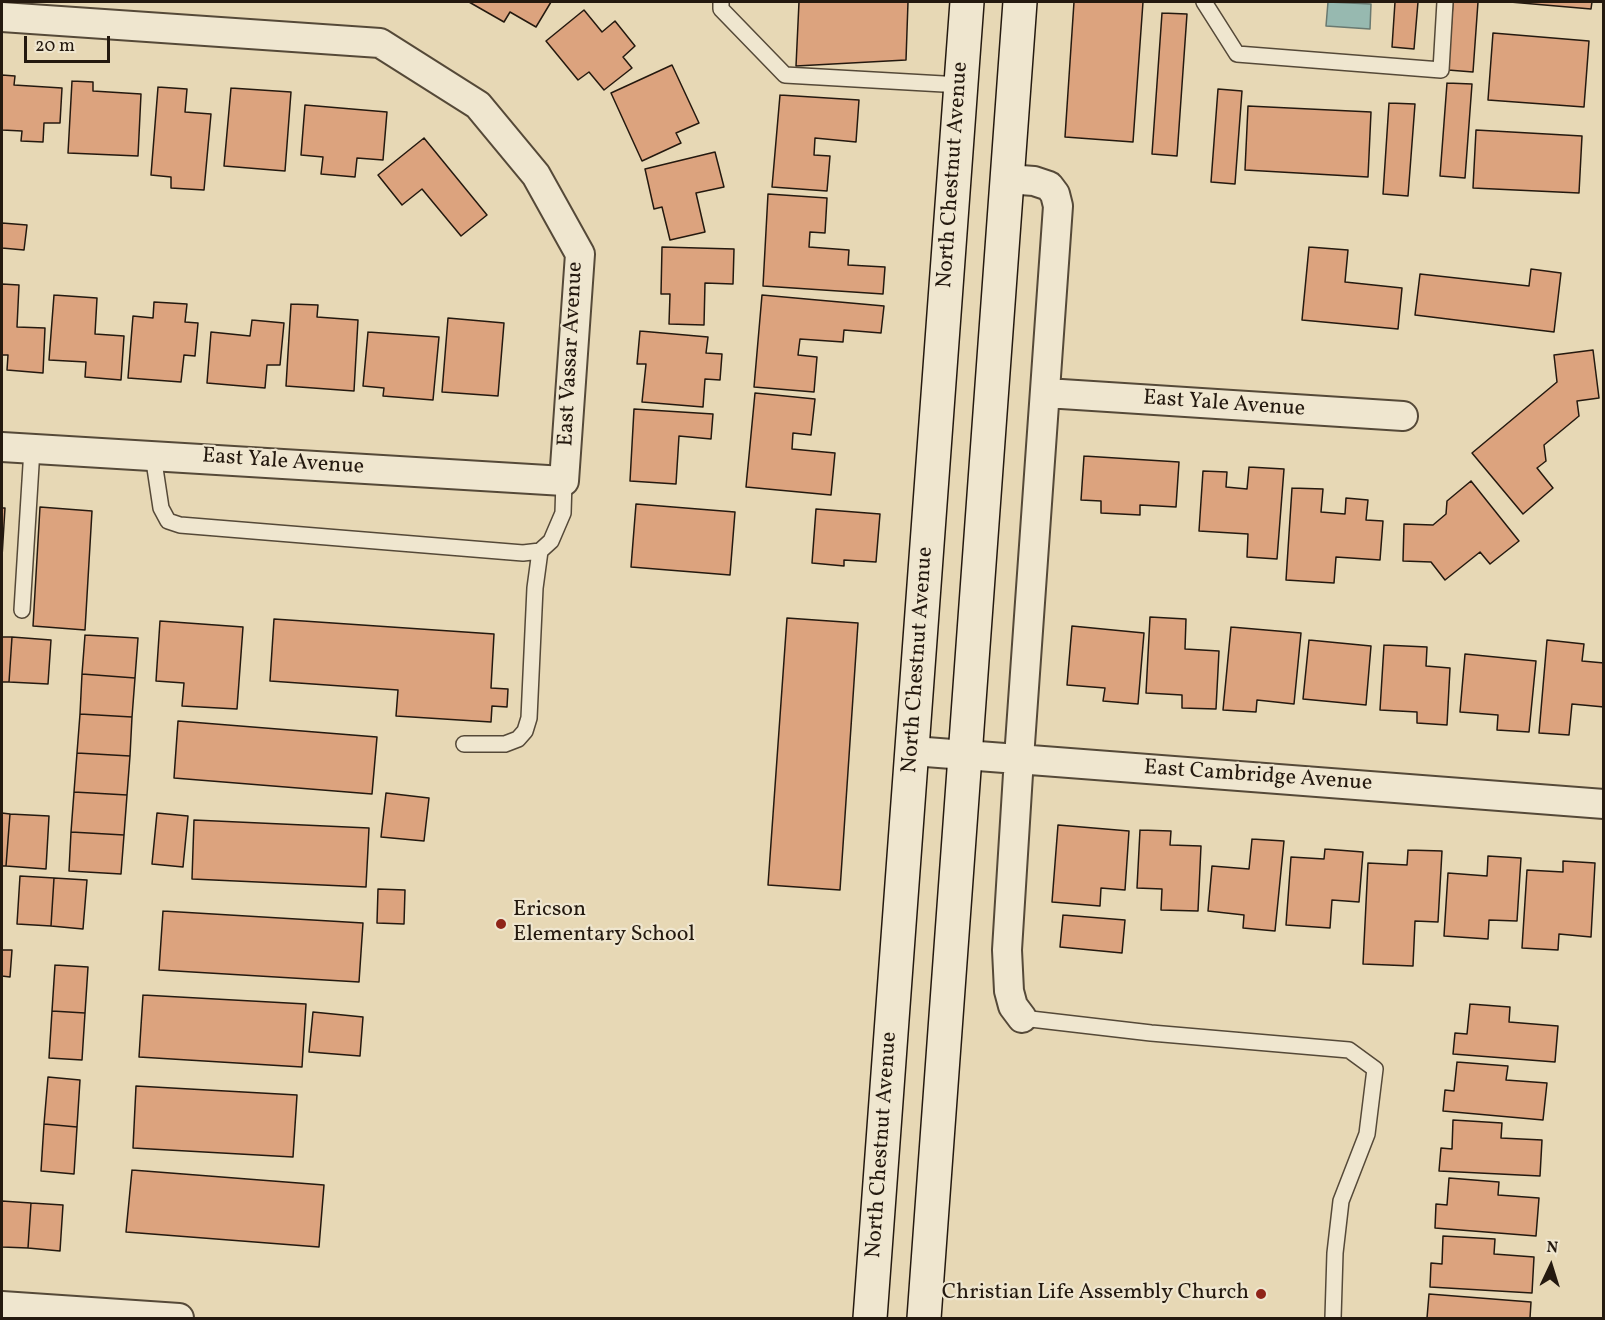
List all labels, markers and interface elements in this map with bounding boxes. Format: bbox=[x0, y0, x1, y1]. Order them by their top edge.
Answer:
scale bar bbox=[27, 24, 112, 62]
text: 20 m bbox=[35, 34, 75, 59]
street label: North Chestnut Avenue bbox=[933, 61, 975, 289]
street label: East Vassar Avenue bbox=[554, 261, 590, 447]
street label: East Yale Avenue bbox=[1142, 386, 1306, 424]
street label: East Yale Avenue bbox=[201, 444, 365, 482]
street label: North Chestnut Avenue bbox=[898, 546, 940, 774]
street label: East Cambridge Avenue bbox=[1143, 756, 1373, 798]
place label: Ericson Elementary School bbox=[513, 898, 695, 950]
marker: Ericson Elementary School bbox=[494, 917, 508, 931]
street label: North Chestnut Avenue bbox=[862, 1031, 904, 1259]
north arrow bbox=[1521, 1236, 1581, 1296]
text: N bbox=[1546, 1237, 1559, 1259]
place label: Christian Life Assembly Church bbox=[942, 1281, 1249, 1307]
marker: Christian Life Assembly Church bbox=[1254, 1287, 1268, 1301]

